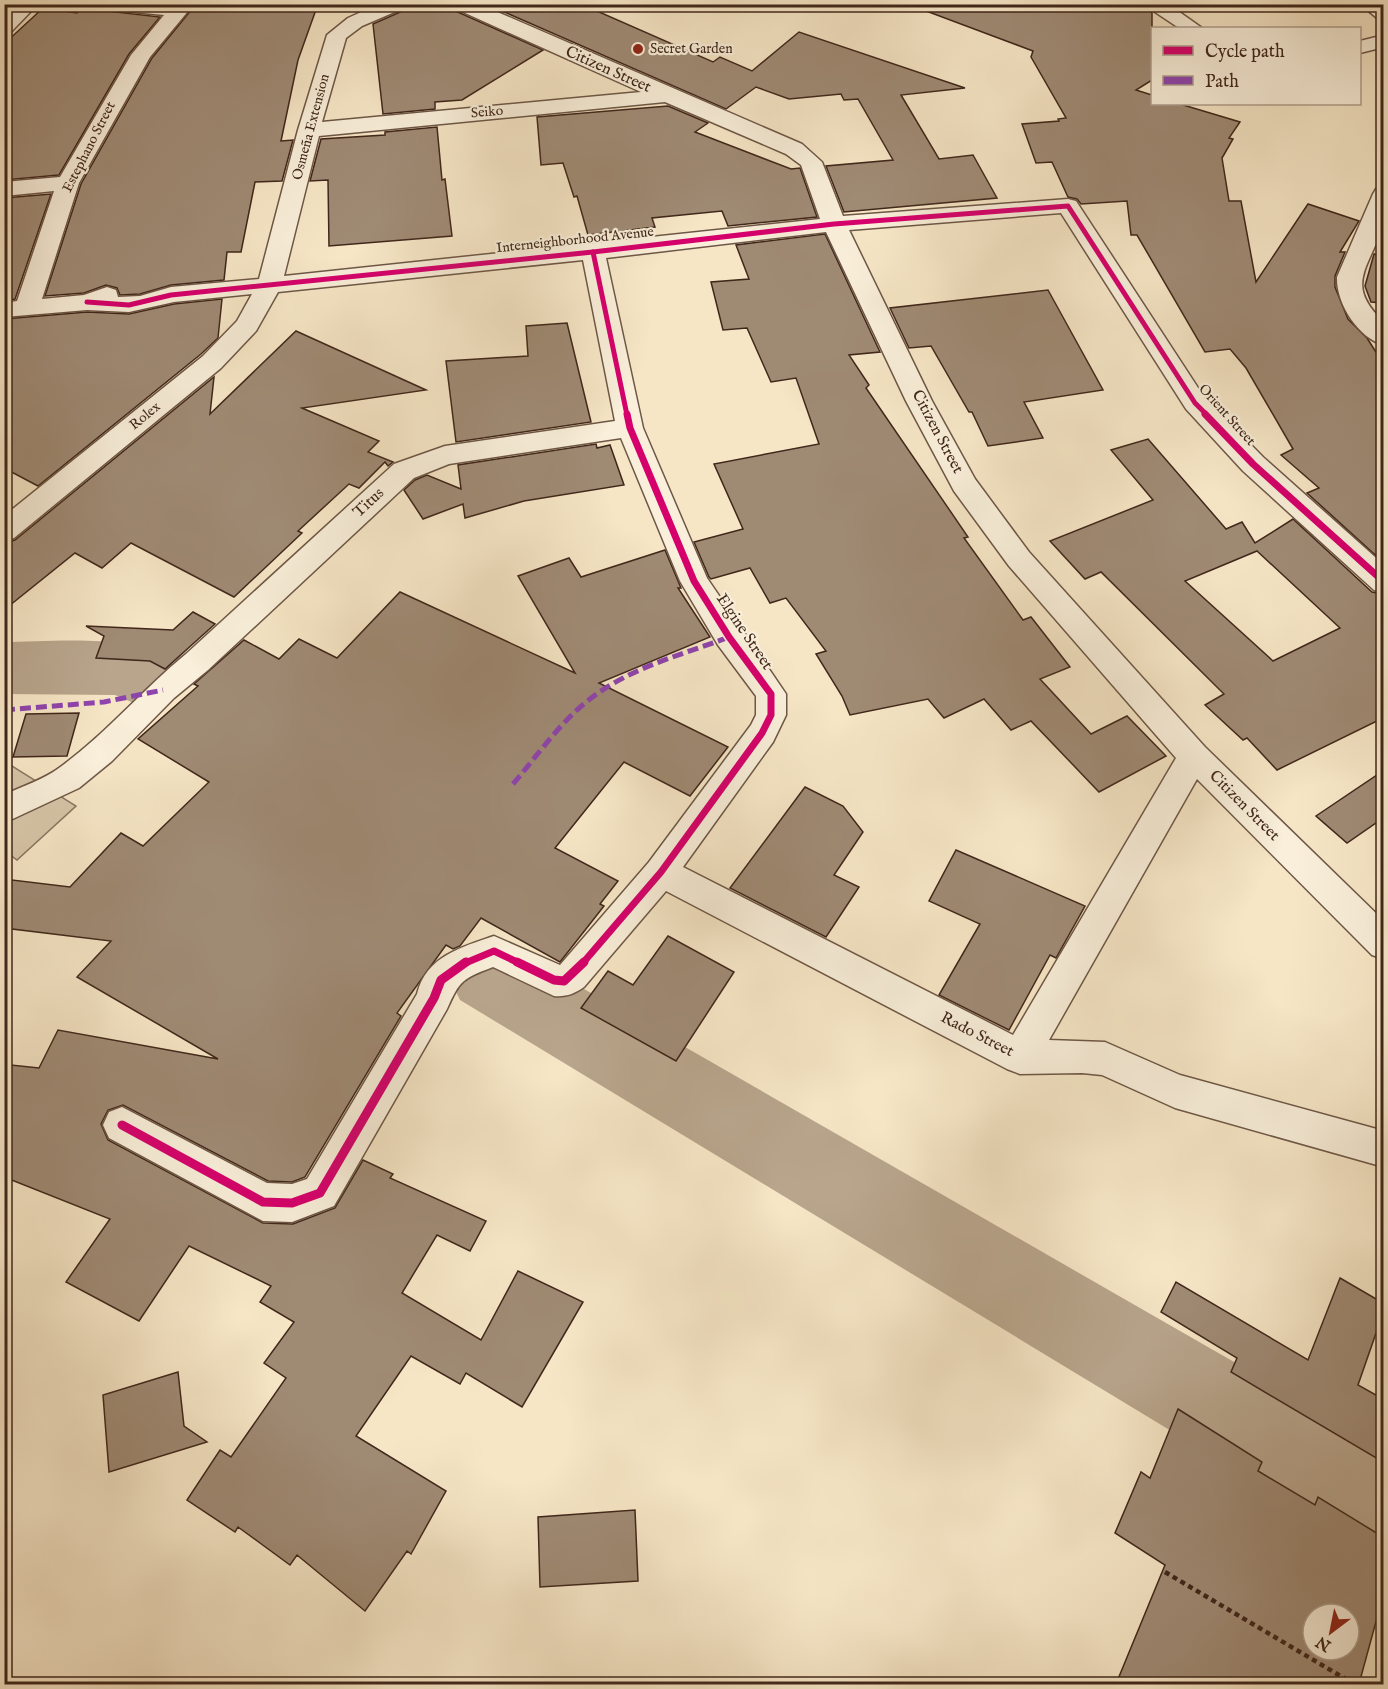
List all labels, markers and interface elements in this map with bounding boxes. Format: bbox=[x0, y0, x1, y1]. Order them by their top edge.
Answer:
legend bbox=[1151, 27, 1361, 105]
place label: Secret Garden bbox=[650, 40, 733, 58]
text: Cycle path bbox=[1205, 41, 1285, 64]
street label: Citizen Street bbox=[562, 42, 655, 98]
marker: Secret Garden bbox=[631, 42, 645, 56]
street label: Osmeña Extension bbox=[288, 71, 334, 182]
text: Path bbox=[1205, 71, 1239, 94]
street label: Estephano Street bbox=[58, 98, 120, 196]
street label: Seiko bbox=[470, 102, 504, 122]
street label: Interneighborhood Avenue bbox=[495, 223, 655, 257]
street label: Orient Street bbox=[1195, 380, 1260, 450]
street label: Citizen Street bbox=[907, 387, 968, 478]
street label: Rolex bbox=[126, 398, 164, 434]
street label: Titus bbox=[349, 483, 389, 522]
street label: Elgine Street bbox=[711, 590, 777, 674]
street label: Citizen Street bbox=[1204, 766, 1284, 846]
street label: Rado Street bbox=[937, 1008, 1017, 1062]
north arrow bbox=[1301, 1602, 1361, 1662]
text: N bbox=[1313, 1631, 1336, 1656]

